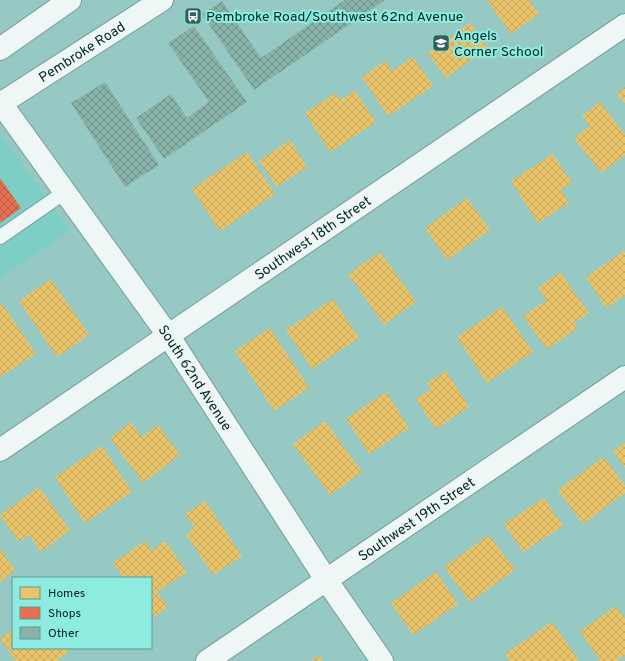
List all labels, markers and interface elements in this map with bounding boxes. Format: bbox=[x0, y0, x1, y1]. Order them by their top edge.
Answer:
bus stop icon: Pembroke Road/Southwest 62nd Avenue bbox=[183, 6, 203, 26]
place label: Pembroke Road/Southwest 62nd Avenue bbox=[206, 9, 463, 26]
street label: Pembroke Road bbox=[36, 19, 129, 87]
place label: Angels Corner School bbox=[454, 28, 544, 61]
school or university icon: Angels Corner School bbox=[431, 33, 451, 53]
street label: Southwest 18th Street bbox=[252, 193, 375, 284]
street label: South 62nd Avenue bbox=[154, 322, 235, 435]
street label: Southwest 19th Street bbox=[356, 474, 479, 566]
legend bbox=[12, 577, 152, 649]
text: Homes bbox=[48, 586, 85, 602]
text: Shops bbox=[48, 606, 81, 622]
text: Other bbox=[48, 626, 80, 642]

